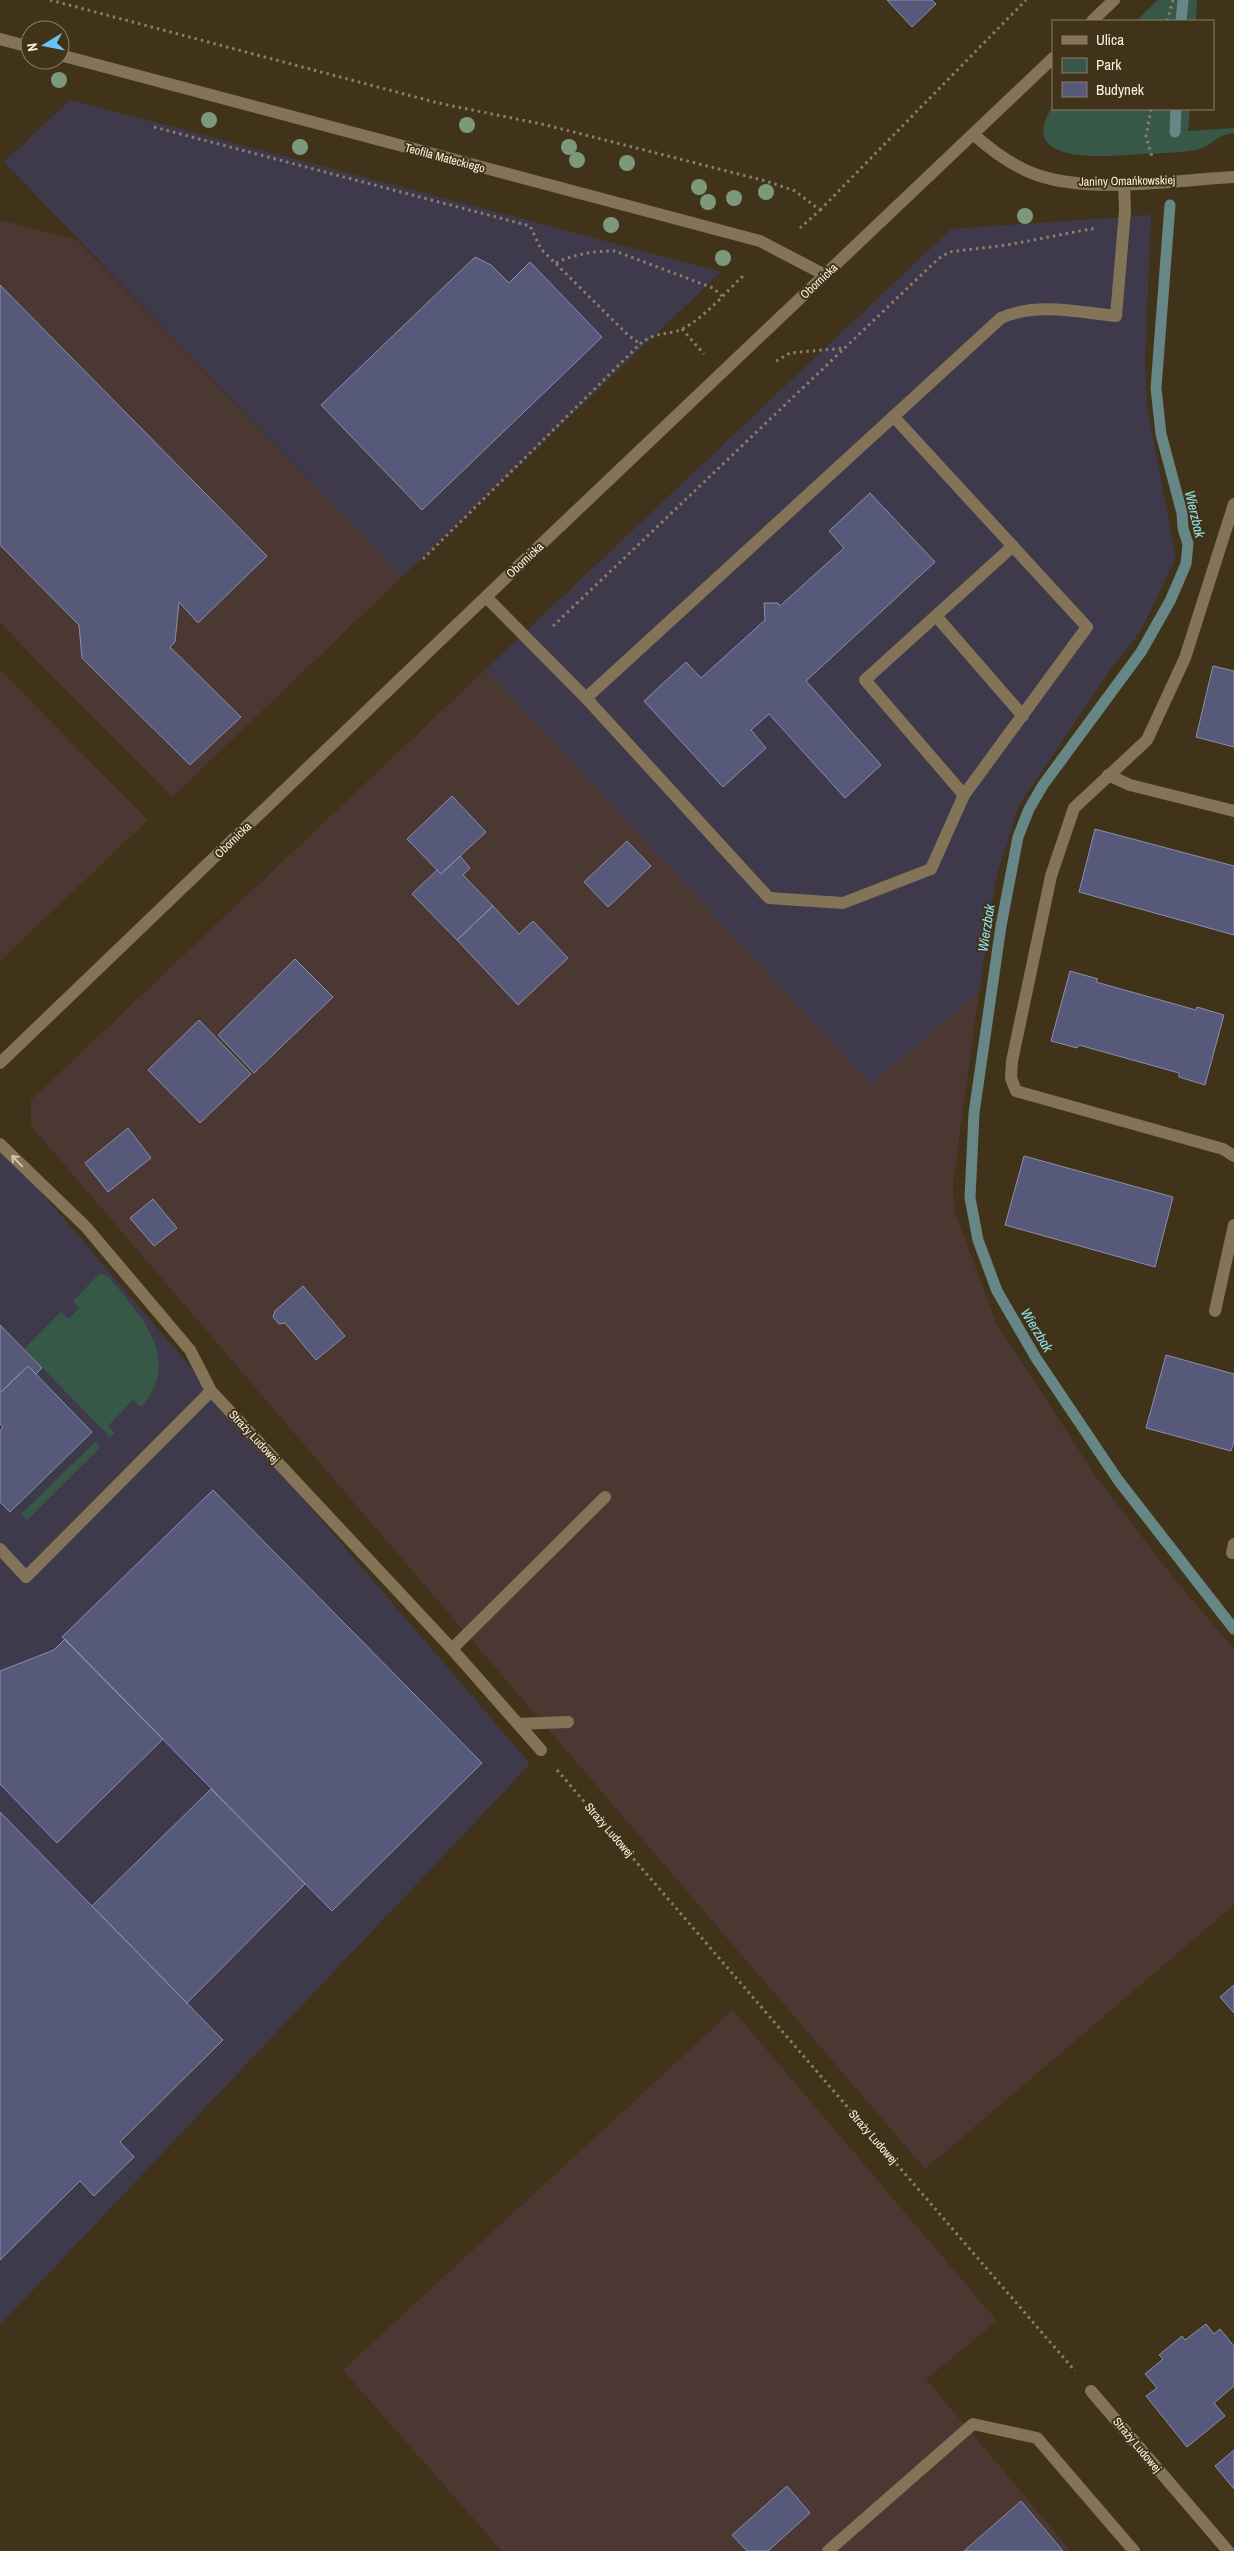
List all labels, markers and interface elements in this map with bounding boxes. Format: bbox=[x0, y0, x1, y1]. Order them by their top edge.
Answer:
north arrow bbox=[20, 20, 70, 70]
legend bbox=[1052, 20, 1214, 110]
text: Ulica bbox=[1096, 29, 1124, 50]
text: N bbox=[23, 42, 42, 53]
text: Park bbox=[1096, 54, 1122, 75]
text: Budynek bbox=[1096, 79, 1145, 100]
street label: Teofila Mateckiego bbox=[403, 140, 487, 176]
street label: Janiny Omańkowskiej bbox=[1079, 172, 1175, 190]
street label: Obornicka bbox=[797, 259, 841, 302]
water label: Wierzbak bbox=[1181, 488, 1209, 541]
street label: Obornicka bbox=[503, 538, 547, 581]
street label: Obornicka bbox=[211, 818, 255, 862]
water label: Wierzbak bbox=[973, 902, 999, 953]
one-way arrow bbox=[10, 1155, 23, 1167]
water label: Wierzbak bbox=[1017, 1305, 1058, 1356]
street label: Straży Ludowej bbox=[225, 1407, 283, 1467]
street label: Straży Ludowej bbox=[581, 1799, 637, 1861]
street label: Straży Ludowej bbox=[845, 2106, 901, 2168]
street label: Straży Ludowej bbox=[1109, 2414, 1165, 2476]

